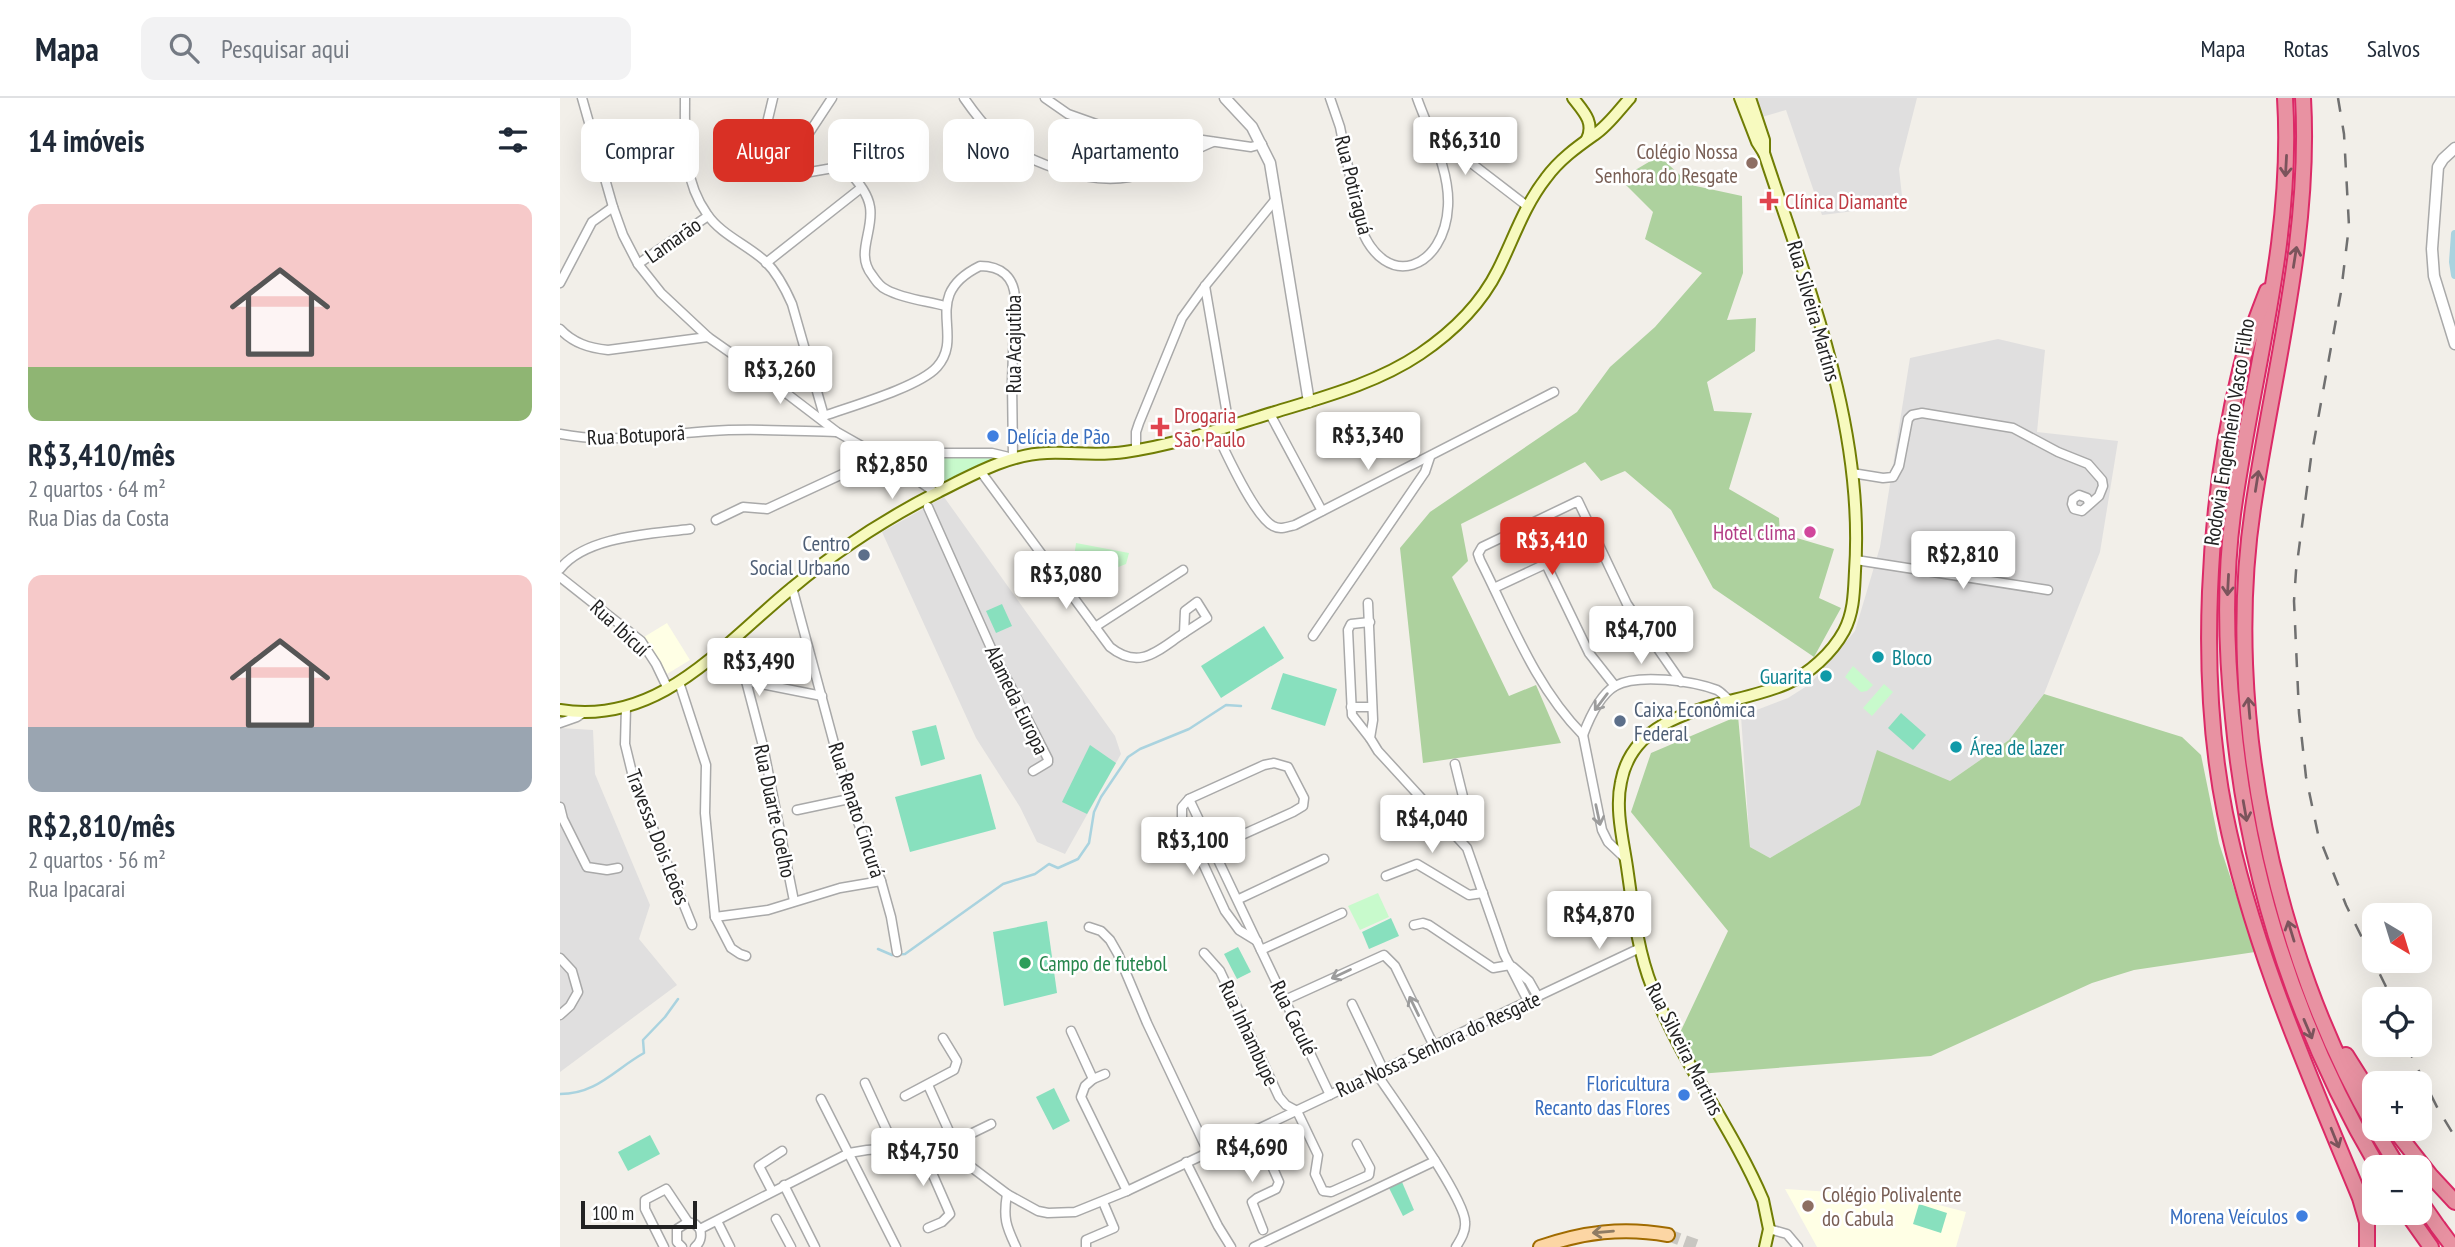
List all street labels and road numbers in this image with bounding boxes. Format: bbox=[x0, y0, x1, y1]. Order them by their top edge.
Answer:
street label: Rua Potiraguá bbox=[1329, 133, 1379, 237]
street label: Lamarão bbox=[640, 211, 706, 269]
street label: Rua Silveira Martins bbox=[1781, 238, 1847, 384]
street label: Rua Acajutiba bbox=[1000, 295, 1027, 393]
street label: Rodovia Engenheiro Vasco Filho bbox=[2198, 316, 2260, 548]
street label: Rua Botuporã bbox=[586, 419, 686, 451]
street label: Rua Ibicuí bbox=[585, 594, 656, 663]
street label: Alameda Europa bbox=[979, 641, 1055, 759]
street label: Rua Renato Cincurá bbox=[822, 739, 892, 881]
street label: Rua Duarte Coelho bbox=[748, 742, 802, 880]
street label: Travessa Dois Leões bbox=[620, 765, 696, 909]
street label: Rua Inhambupe bbox=[1213, 976, 1285, 1090]
street label: Rua Caculé bbox=[1264, 976, 1324, 1060]
street label: Rua Silveira Martins bbox=[1640, 978, 1730, 1120]
street label: Rua Nossa Senhora do Resgate bbox=[1331, 985, 1545, 1103]

